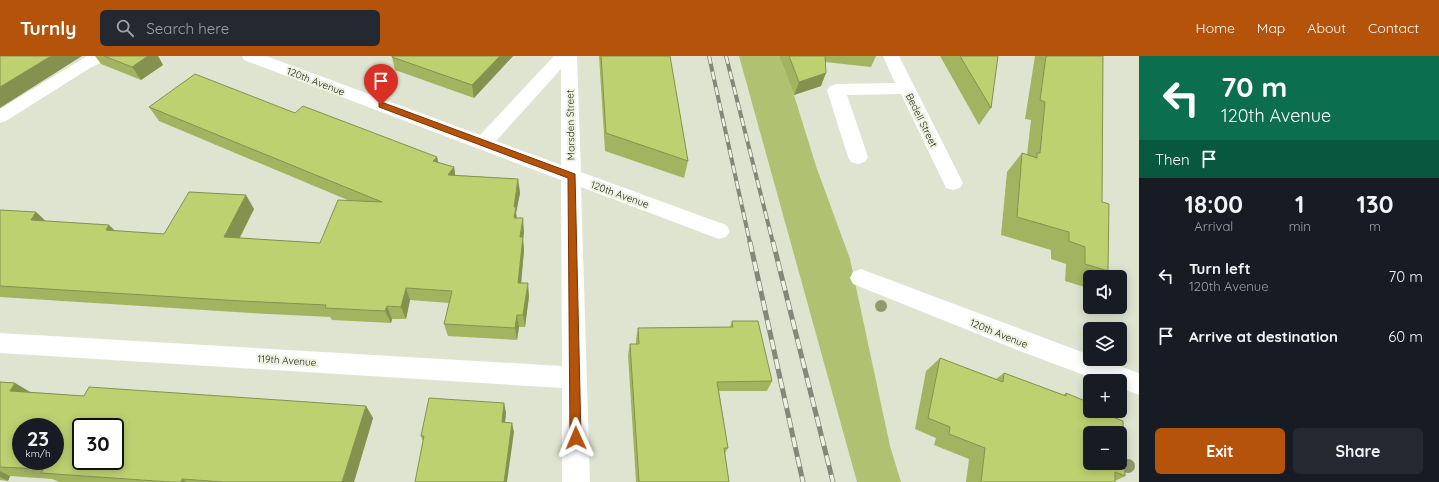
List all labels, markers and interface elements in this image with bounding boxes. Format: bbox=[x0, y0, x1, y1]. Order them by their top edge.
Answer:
search box bbox=[100, 10, 380, 46]
text: Turnly bbox=[20, 16, 76, 40]
icon: search bbox=[114, 17, 136, 39]
text: Search here bbox=[146, 19, 229, 38]
text: Home bbox=[1196, 19, 1235, 37]
text: Map bbox=[1257, 19, 1285, 37]
text: About bbox=[1307, 19, 1346, 37]
text: Contact bbox=[1368, 19, 1419, 37]
street label: 120th Avenue bbox=[285, 64, 347, 99]
pin bbox=[364, 64, 398, 105]
text: 70 m bbox=[1221, 69, 1287, 104]
icon: arrive bbox=[370, 70, 392, 92]
icon: left bbox=[1155, 72, 1207, 124]
street label: Marsden Street bbox=[563, 89, 578, 160]
street label: Bedell Street bbox=[903, 91, 940, 150]
text: 120th Avenue bbox=[1221, 104, 1331, 127]
icon: arrive bbox=[1198, 148, 1220, 170]
text: Then bbox=[1155, 150, 1190, 169]
street label: 120th Avenue bbox=[589, 178, 651, 211]
text: 18:00 bbox=[1185, 189, 1243, 219]
text: 1 bbox=[1295, 189, 1304, 219]
text: 130 bbox=[1356, 189, 1393, 219]
text: Arrival bbox=[1194, 218, 1233, 234]
text: min bbox=[1289, 218, 1311, 234]
text: m bbox=[1369, 218, 1381, 234]
text: Turn left bbox=[1189, 259, 1251, 278]
icon: left bbox=[1155, 265, 1177, 287]
text: 70 m bbox=[1389, 267, 1423, 286]
map controls bbox=[1083, 270, 1127, 470]
button: sound bbox=[1083, 270, 1127, 314]
text: 120th Avenue bbox=[1189, 278, 1269, 294]
street label: 120th Avenue bbox=[968, 316, 1030, 351]
button: layers bbox=[1083, 322, 1127, 366]
icon: arrive bbox=[1155, 325, 1177, 347]
text: Arrive at destination bbox=[1189, 327, 1338, 346]
text: 60 m bbox=[1388, 327, 1423, 346]
street label: 119th Avenue bbox=[257, 352, 317, 369]
button: + bbox=[1083, 374, 1127, 418]
position arrow bbox=[555, 417, 597, 459]
speed limit sign: 30 bbox=[72, 418, 124, 470]
text: 23 bbox=[27, 426, 49, 451]
button: − bbox=[1083, 426, 1127, 470]
button: Exit bbox=[1155, 428, 1285, 474]
button: Share bbox=[1293, 428, 1423, 474]
text: km/h bbox=[25, 447, 51, 460]

